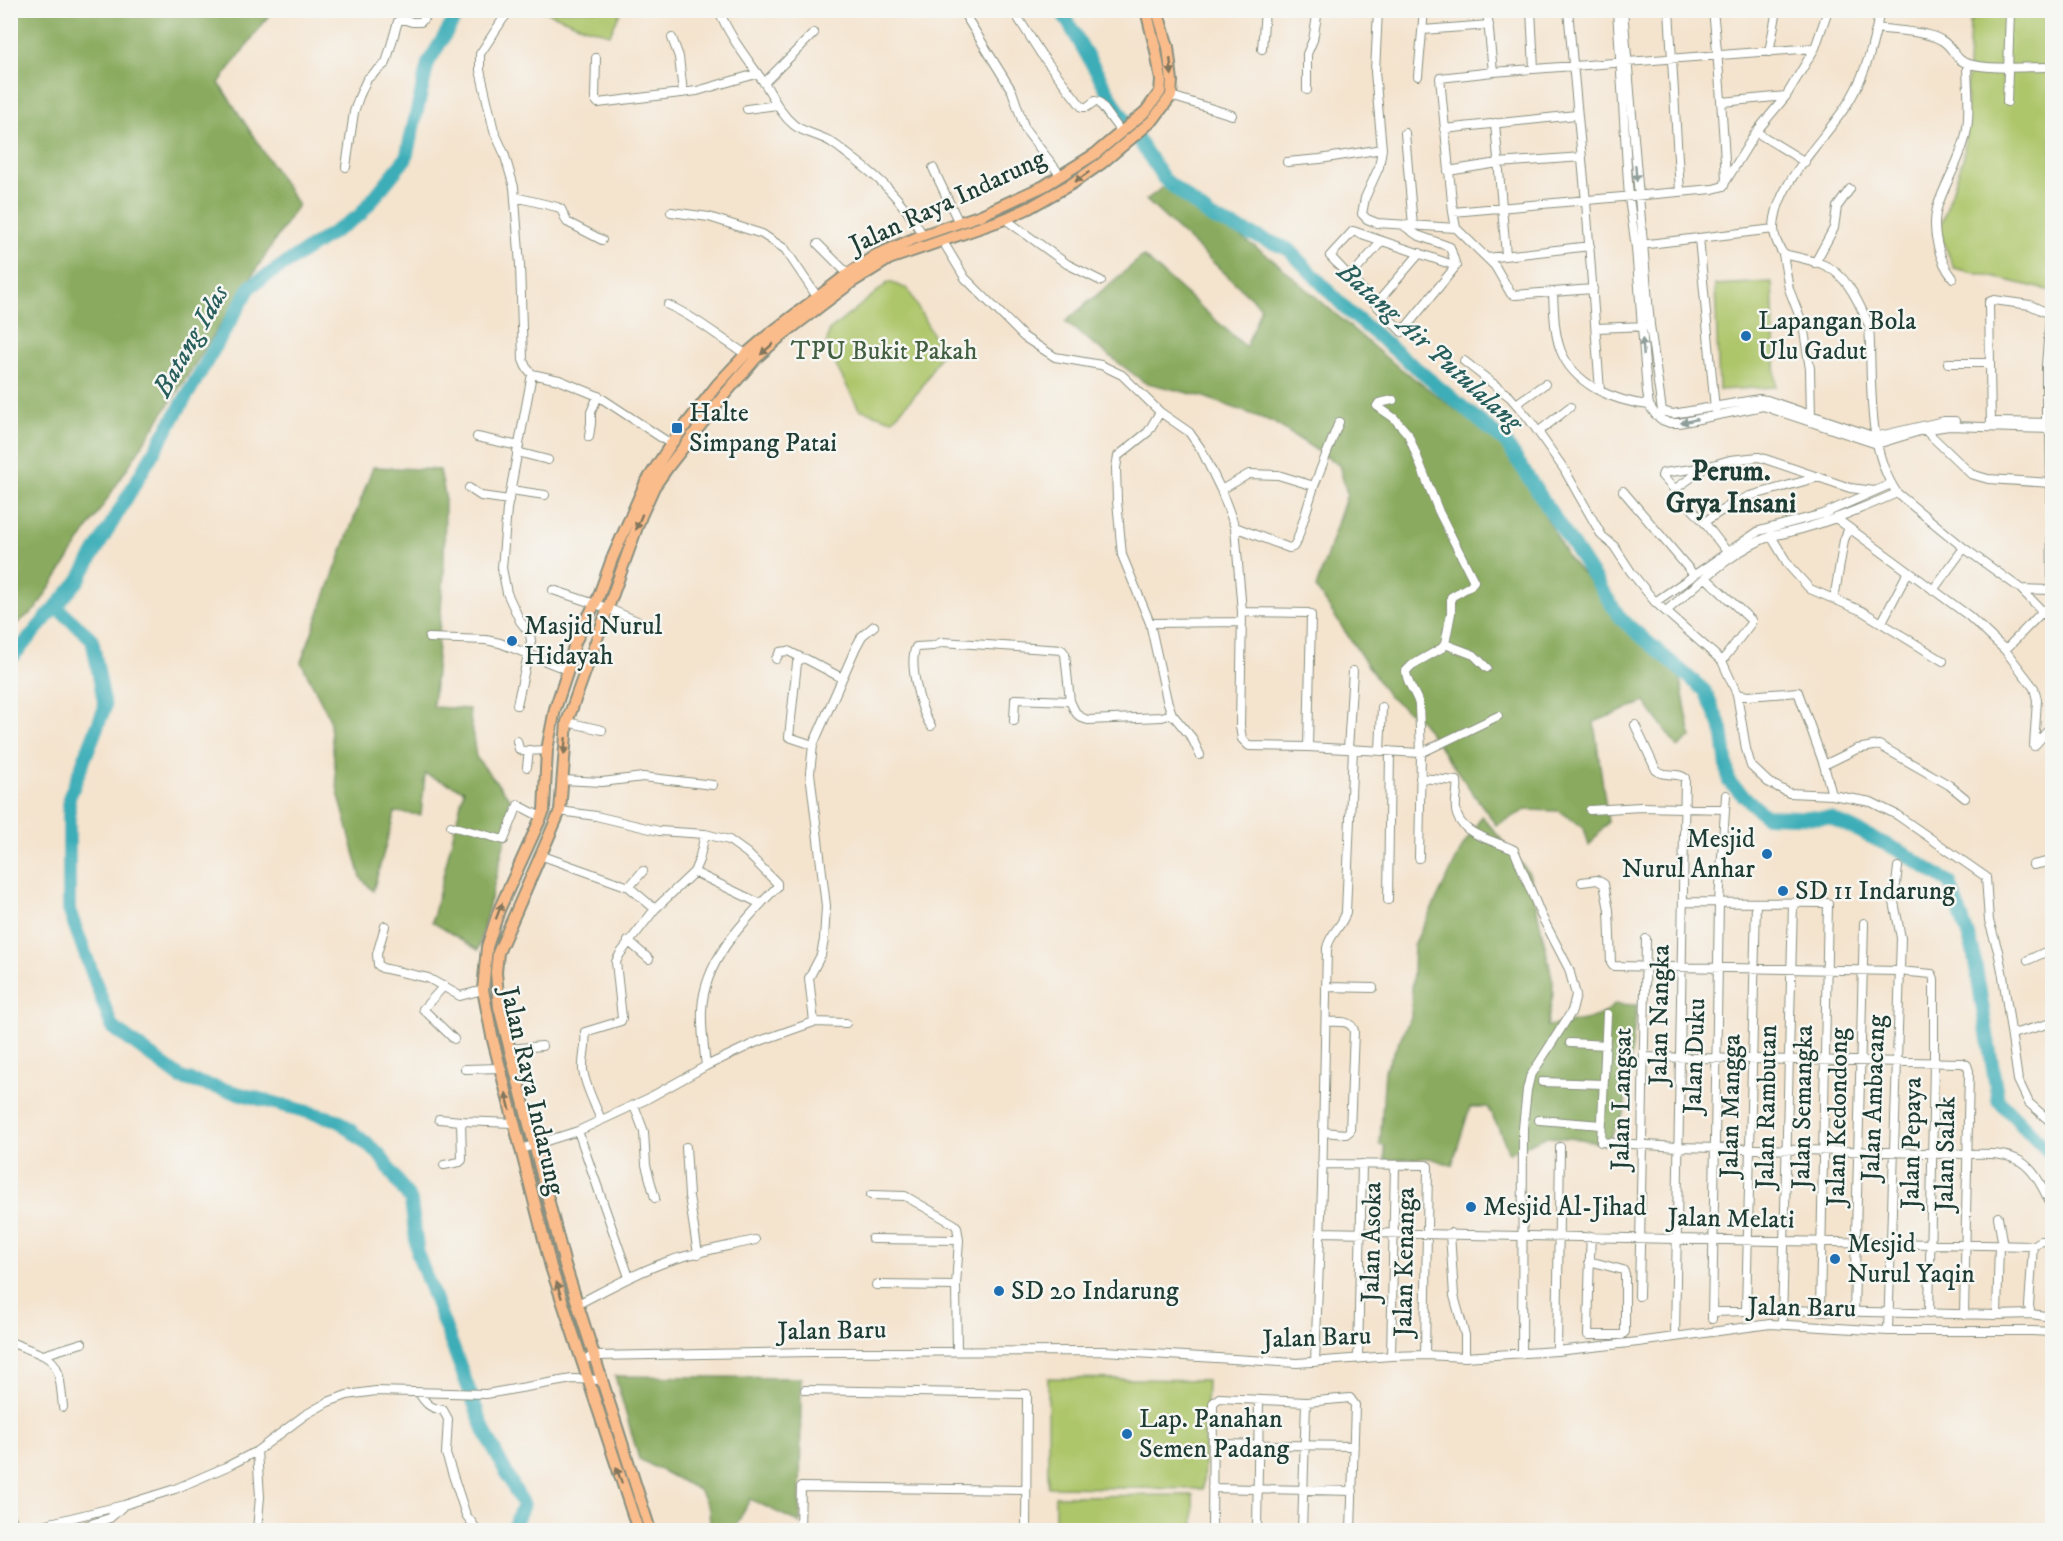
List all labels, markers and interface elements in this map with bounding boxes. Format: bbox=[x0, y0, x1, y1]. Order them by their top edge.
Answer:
one-way arrow bbox=[1166, 57, 1176, 76]
street label: Jalan Raya Indarung bbox=[843, 142, 1052, 263]
one-way arrow bbox=[1631, 164, 1641, 183]
one-way arrow bbox=[1075, 171, 1091, 183]
water label: Batang Air Putulalang bbox=[1330, 254, 1531, 441]
water label: Batang Idas bbox=[145, 278, 237, 404]
place label: Lapangan Bola Ulu Gadut bbox=[1758, 305, 1916, 368]
marker: Lapangan Bola Ulu Gadut bbox=[1739, 329, 1753, 343]
park label: TPU Bukit Pakah bbox=[791, 335, 978, 368]
one-way arrow bbox=[1638, 337, 1648, 356]
one-way arrow bbox=[760, 342, 775, 355]
place label: Halte Simpang Patai bbox=[689, 397, 837, 460]
one-way arrow bbox=[1679, 417, 1698, 426]
marker: Halte Simpang Patai bbox=[670, 421, 684, 435]
district label: Perum. Grya Insani bbox=[1666, 454, 1796, 521]
one-way arrow bbox=[634, 513, 644, 531]
place label: Masjid Nurul Hidayah bbox=[524, 610, 662, 673]
marker: Masjid Nurul Hidayah bbox=[505, 634, 519, 648]
one-way arrow bbox=[560, 736, 570, 755]
place label: Mesjid Nurul Anhar bbox=[1622, 823, 1755, 886]
marker: Mesjid Nurul Anhar bbox=[1760, 847, 1774, 861]
place label: SD 11 Indarung bbox=[1795, 875, 1955, 908]
marker: SD 11 Indarung bbox=[1776, 884, 1790, 898]
one-way arrow bbox=[495, 902, 504, 920]
street label: Jalan Nangka bbox=[1642, 944, 1678, 1088]
street label: Jalan Raya Indarung bbox=[492, 982, 572, 1199]
street label: Jalan Duku bbox=[1676, 997, 1714, 1117]
street label: Jalan Ambacang bbox=[1855, 1014, 1893, 1184]
street label: Jalan Rambutan bbox=[1749, 1024, 1785, 1191]
street label: Jalan Semangka bbox=[1785, 1025, 1821, 1191]
street label: Jalan Langsat bbox=[1604, 1027, 1640, 1173]
street label: Jalan Kedondong bbox=[1820, 1027, 1856, 1209]
street label: Jalan Mangga bbox=[1713, 1034, 1749, 1180]
street label: Jalan Pepaya bbox=[1894, 1077, 1930, 1211]
one-way arrow bbox=[503, 1092, 513, 1110]
street label: Jalan Salak bbox=[1928, 1096, 1964, 1214]
street label: Jalan Asoka bbox=[1354, 1181, 1390, 1305]
street label: Jalan Kenanga bbox=[1387, 1187, 1423, 1339]
place label: Mesjid Al-Jihad bbox=[1483, 1191, 1646, 1224]
marker: Mesjid Al-Jihad bbox=[1464, 1200, 1478, 1214]
street label: Jalan Melati bbox=[1665, 1201, 1795, 1237]
place label: Mesjid Nurul Yaqin bbox=[1847, 1228, 1975, 1291]
marker: Mesjid Nurul Yaqin bbox=[1828, 1252, 1842, 1266]
place label: SD 20 Indarung bbox=[1011, 1275, 1179, 1308]
one-way arrow bbox=[554, 1281, 563, 1299]
marker: SD 20 Indarung bbox=[992, 1284, 1006, 1298]
street label: Jalan Baru bbox=[1745, 1291, 1857, 1325]
street label: Jalan Baru bbox=[775, 1314, 887, 1348]
street label: Jalan Baru bbox=[1260, 1320, 1372, 1356]
place label: Lap. Panahan Semen Padang bbox=[1139, 1403, 1290, 1466]
marker: Lap. Panahan Semen Padang bbox=[1120, 1427, 1134, 1441]
one-way arrow bbox=[614, 1466, 623, 1484]

